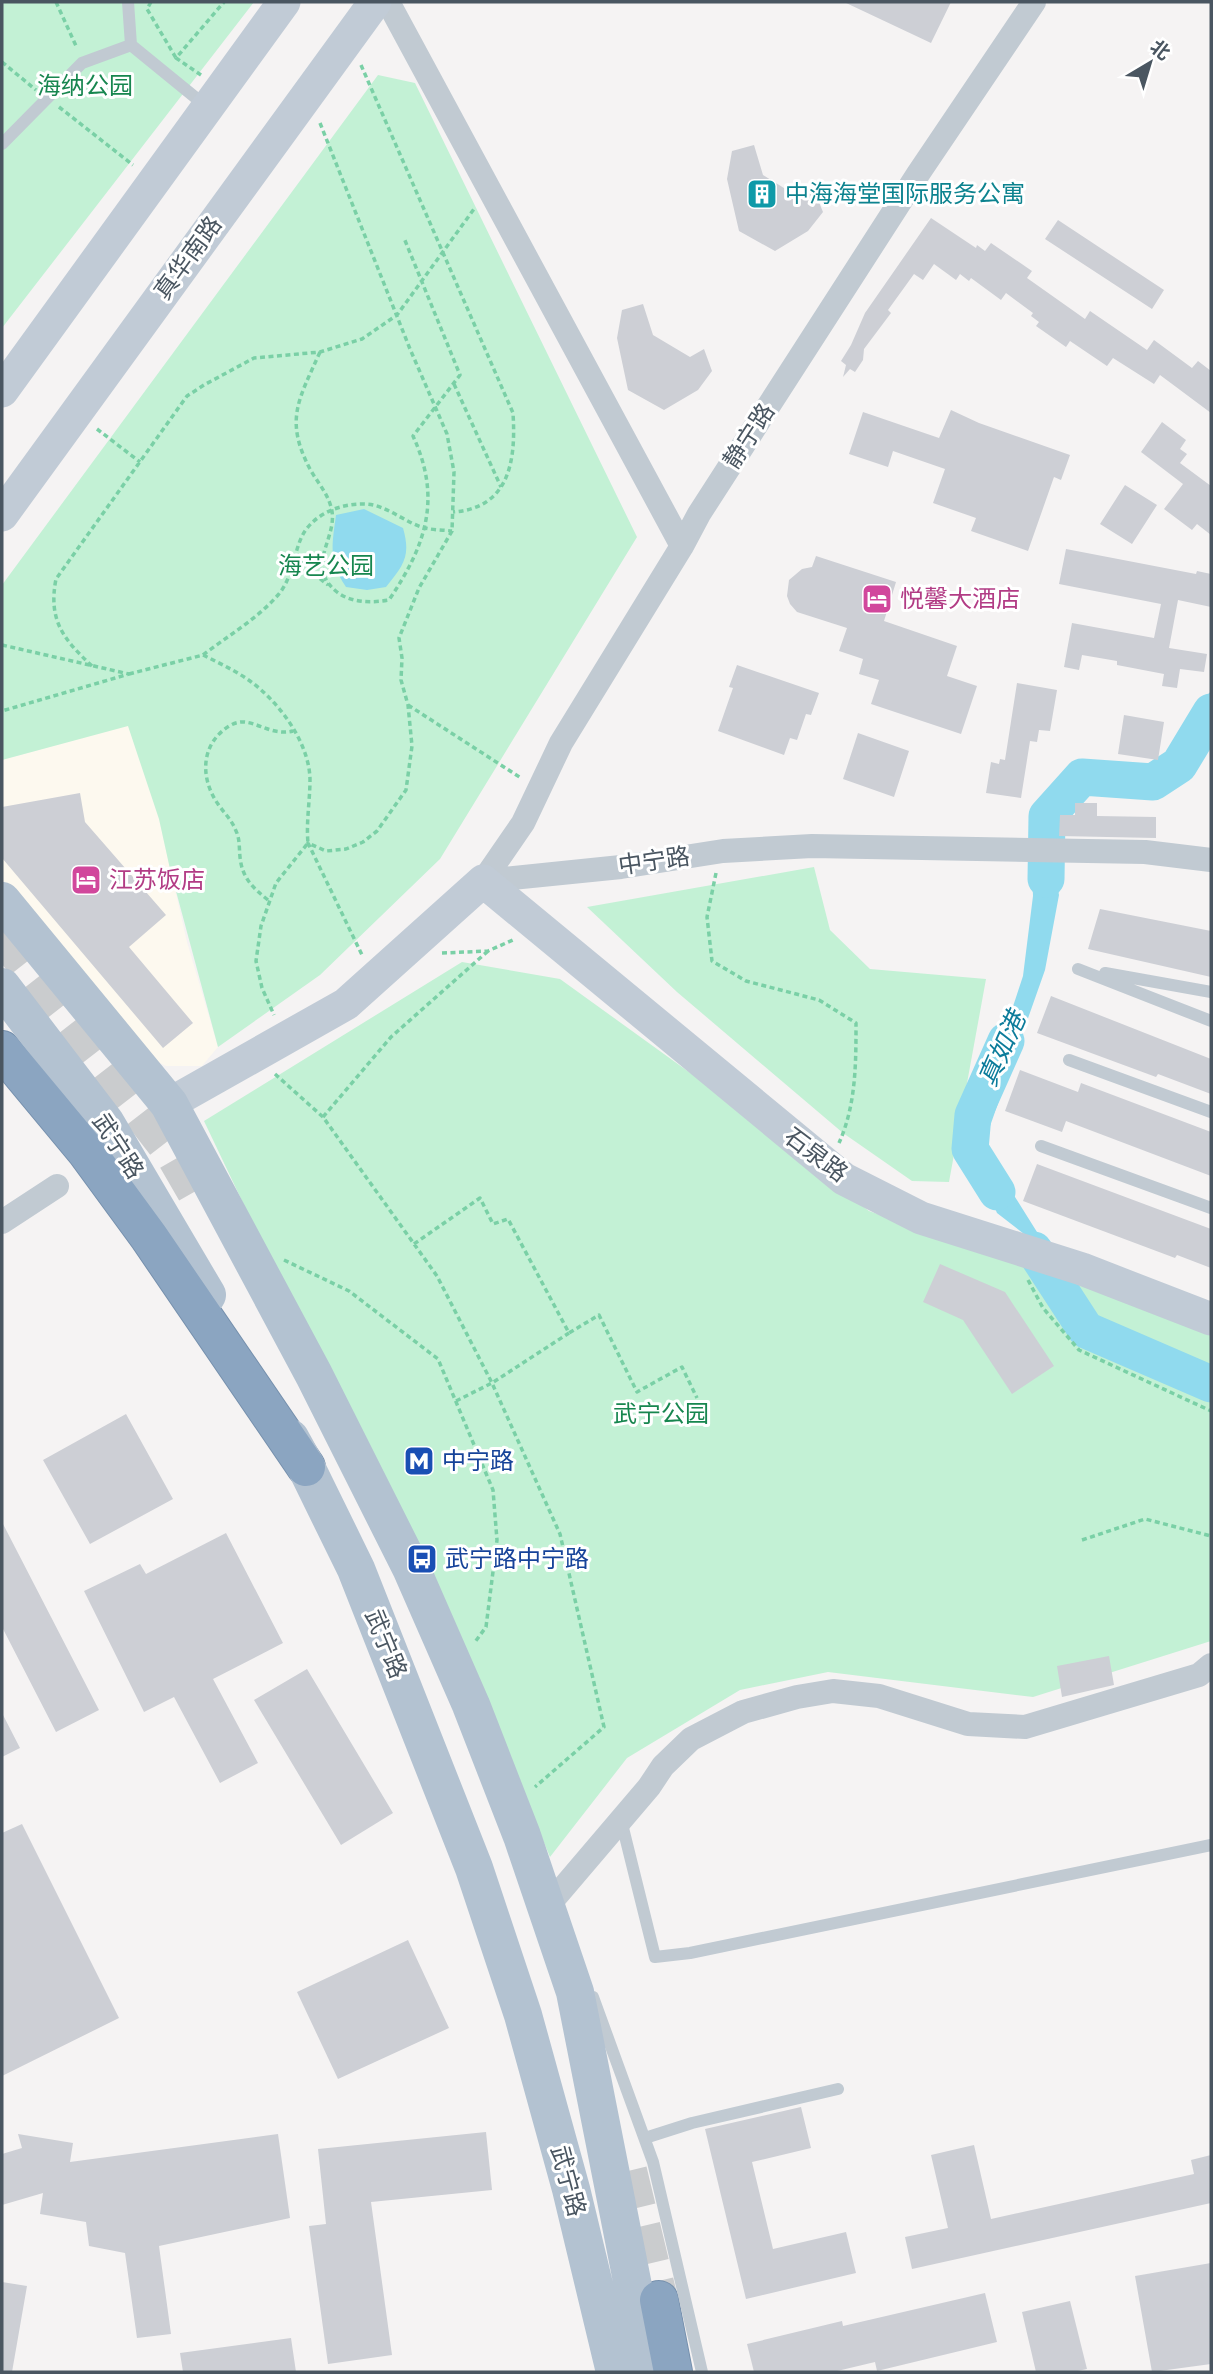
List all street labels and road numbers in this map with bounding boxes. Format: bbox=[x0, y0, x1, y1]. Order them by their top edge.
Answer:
street label: 真华南路 bbox=[147, 210, 229, 306]
street label: 静宁路 bbox=[716, 397, 782, 475]
street label: 中宁路 bbox=[616, 840, 692, 882]
street label: 武宁路 bbox=[85, 1107, 151, 1185]
street label: 石泉路 bbox=[778, 1121, 854, 1189]
street label: 武宁路 bbox=[358, 1605, 414, 1683]
street label: 武宁路 bbox=[543, 2142, 593, 2220]

